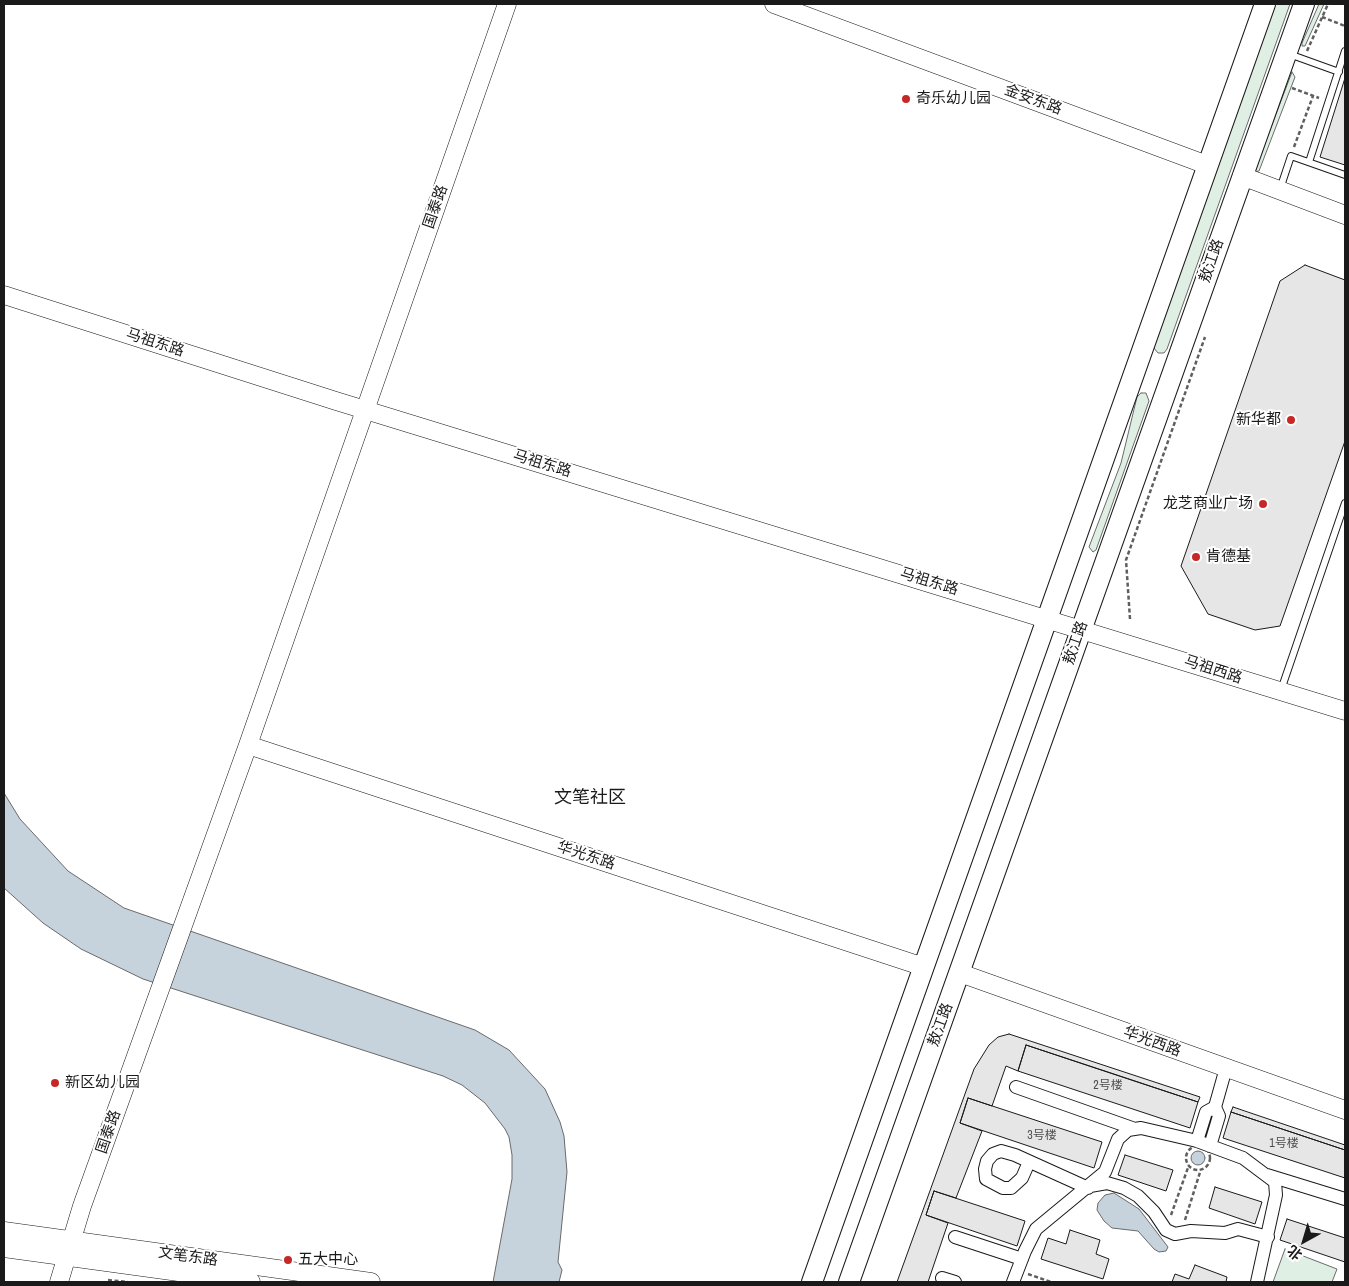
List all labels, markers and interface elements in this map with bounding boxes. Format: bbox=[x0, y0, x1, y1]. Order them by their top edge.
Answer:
street label: 金安东路 bbox=[1002, 81, 1064, 119]
place label: 奇乐幼儿园 bbox=[916, 90, 991, 108]
marker: 奇乐幼儿园 bbox=[900, 93, 912, 105]
street label: 国泰路 bbox=[420, 183, 452, 231]
street label: 敖江路 bbox=[1196, 237, 1228, 285]
street label: 马祖东路 bbox=[124, 325, 186, 361]
place label: 新华都 bbox=[1236, 411, 1281, 429]
marker: 新华都 bbox=[1285, 414, 1297, 426]
street label: 马祖东路 bbox=[511, 447, 573, 481]
place label: 龙芝商业广场 bbox=[1163, 495, 1253, 513]
marker: 龙芝商业广场 bbox=[1257, 498, 1269, 510]
place label: 肯德基 bbox=[1206, 548, 1251, 566]
marker: 肯德基 bbox=[1190, 551, 1202, 563]
street label: 马祖东路 bbox=[898, 565, 960, 599]
street label: 敖江路 bbox=[1060, 619, 1092, 667]
street label: 马祖西路 bbox=[1182, 652, 1244, 688]
district label: 文笔社区 bbox=[554, 787, 626, 809]
street label: 华光东路 bbox=[555, 838, 617, 874]
street label: 敖江路 bbox=[925, 1001, 957, 1049]
street label: 华光西路 bbox=[1121, 1023, 1183, 1061]
place label: 新区幼儿园 bbox=[65, 1074, 140, 1092]
marker: 新区幼儿园 bbox=[49, 1077, 61, 1089]
house number: 2号楼 bbox=[1093, 1079, 1123, 1093]
street label: 国泰路 bbox=[93, 1108, 125, 1156]
house number: 3号楼 bbox=[1027, 1129, 1057, 1143]
house number: 1号楼 bbox=[1269, 1137, 1299, 1151]
north arrow bbox=[1279, 1216, 1329, 1266]
text: 北 bbox=[1283, 1241, 1306, 1264]
street label: 文笔东路 bbox=[157, 1244, 219, 1270]
place label: 五大中心 bbox=[298, 1251, 358, 1269]
marker: 五大中心 bbox=[282, 1254, 294, 1266]

